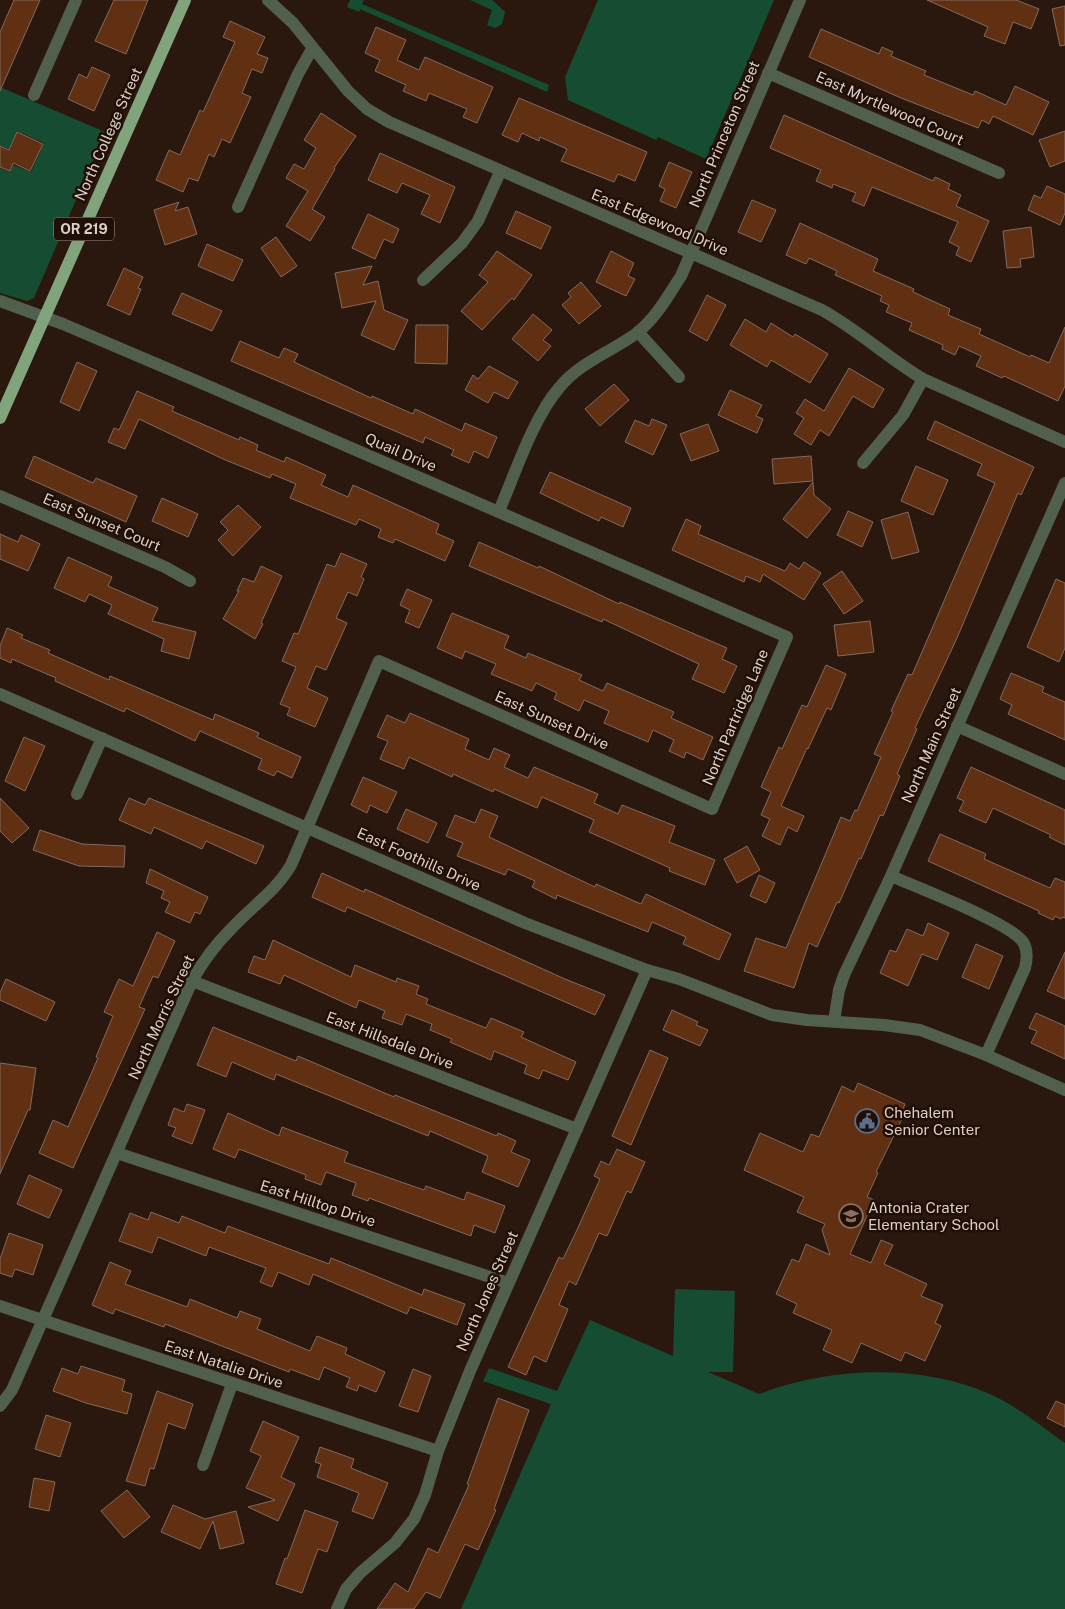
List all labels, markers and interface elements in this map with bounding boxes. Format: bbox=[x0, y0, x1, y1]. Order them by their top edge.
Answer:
street label: North Princeton Street bbox=[685, 58, 763, 210]
street label: North College Street bbox=[71, 65, 145, 203]
street label: East Myrtlewood Court bbox=[814, 68, 967, 148]
street label: East Edgewood Drive bbox=[589, 185, 731, 259]
road number: OR 219 bbox=[54, 218, 114, 240]
street label: Quail Drive bbox=[363, 429, 439, 475]
street label: East Sunset Court bbox=[41, 490, 163, 555]
street label: North Partridge Lane bbox=[699, 646, 771, 788]
street label: North Main Street bbox=[898, 684, 964, 806]
street label: East Sunset Drive bbox=[492, 687, 612, 753]
street label: East Foothills Drive bbox=[354, 824, 484, 894]
street label: North Morris Street bbox=[125, 952, 197, 1082]
street label: East Hillsdale Drive bbox=[324, 1008, 456, 1072]
place label: Chehalem Senior Center bbox=[884, 1104, 980, 1138]
public building icon: Chehalem Senior Center bbox=[854, 1108, 880, 1134]
street label: East Hilltop Drive bbox=[258, 1176, 378, 1230]
place label: Antonia Crater Elementary School bbox=[868, 1199, 1000, 1233]
school or university icon: Antonia Crater Elementary School bbox=[838, 1203, 864, 1229]
street label: North Jones Street bbox=[453, 1228, 521, 1354]
street label: East Natalie Drive bbox=[163, 1337, 285, 1391]

